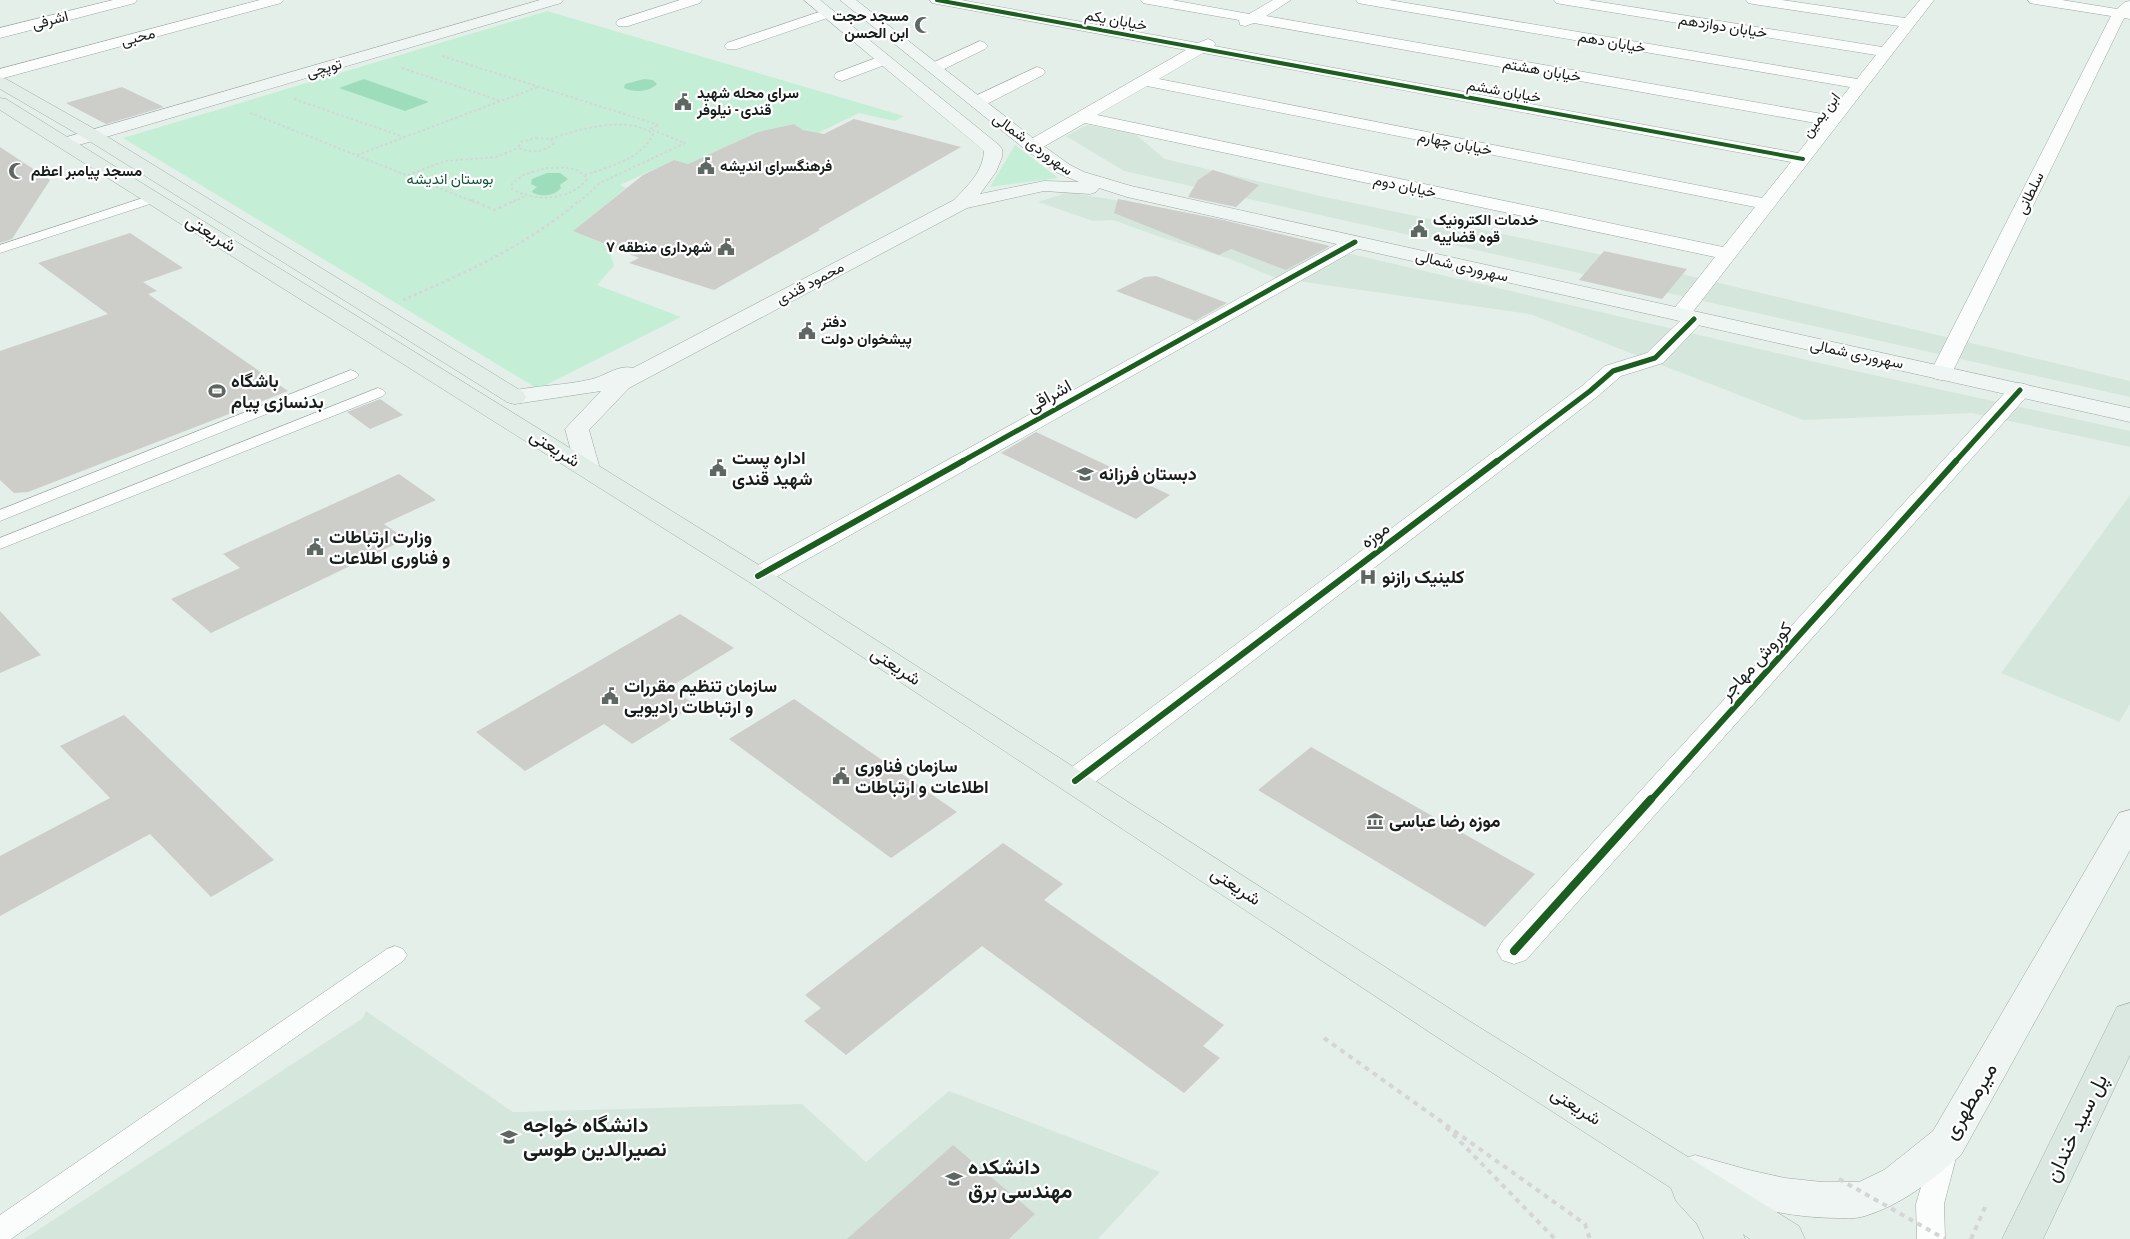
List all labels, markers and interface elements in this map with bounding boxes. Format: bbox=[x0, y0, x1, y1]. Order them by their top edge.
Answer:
street label: خیابان یکم bbox=[1083, 5, 1149, 35]
street label: اشرفی bbox=[30, 6, 70, 34]
place label: مسجد حجت ابن الحسن bbox=[832, 6, 909, 42]
street label: خیابان دوازدهم bbox=[1677, 9, 1769, 43]
mosque icon: مسجد حجت ابن الحسن bbox=[913, 15, 933, 35]
street label: محبی bbox=[119, 23, 157, 51]
street label: خیابان دهم bbox=[1577, 26, 1647, 58]
street label: توپچی bbox=[304, 53, 344, 83]
street label: خیابان هشتم bbox=[1501, 53, 1583, 87]
street label: خیابان ششم bbox=[1465, 75, 1543, 107]
place label: سرای محله شهید قندی - نیلوفر bbox=[696, 83, 799, 119]
street label: ابن یمین bbox=[1797, 88, 1845, 142]
public building icon: سرای محله شهید قندی - نیلوفر bbox=[673, 92, 693, 112]
street label: سهروردی شمالی bbox=[989, 108, 1077, 180]
street label: خیابان چهارم bbox=[1416, 126, 1494, 160]
public building icon: فرهنگسرای اندیشه bbox=[696, 156, 716, 176]
place label: فرهنگسرای اندیشه bbox=[720, 156, 832, 175]
mosque icon: مسجد پیامبر اعظم bbox=[7, 161, 27, 181]
place label: مسجد پیامبر اعظم bbox=[31, 161, 142, 181]
street label: سلطانی bbox=[2011, 168, 2049, 217]
park label: بوستان اندیشه bbox=[407, 169, 493, 188]
street label: خیابان دوم bbox=[1372, 170, 1438, 202]
street label: شریعتی bbox=[182, 208, 241, 257]
place label: خدمات الکترونیک قوه قضاییه bbox=[1433, 210, 1538, 246]
public building icon: خدمات الکترونیک قوه قضاییه bbox=[1409, 219, 1429, 239]
place label: شهرداری منطقه ۷ bbox=[606, 237, 712, 256]
public building icon: شهرداری منطقه ۷ bbox=[716, 237, 736, 257]
street label: سهروردی شمالی bbox=[1414, 246, 1511, 286]
street label: محمود قندی bbox=[772, 257, 848, 309]
place label: دفتر پیشخوان دولت bbox=[820, 312, 912, 349]
public building icon: دفتر پیشخوان دولت bbox=[797, 321, 817, 341]
street label: سهروردی شمالی bbox=[1809, 334, 1906, 374]
place label: باشگاه بدنسازی پیام bbox=[231, 369, 324, 414]
street label: اشراقی bbox=[1022, 374, 1075, 417]
sports icon: باشگاه بدنسازی پیام bbox=[207, 381, 227, 401]
street label: شریعتی bbox=[526, 423, 585, 472]
place label: اداره پست شهید قندی bbox=[732, 446, 813, 490]
public building icon: اداره پست شهید قندی bbox=[708, 458, 728, 478]
place label: دبستان فرزانه bbox=[1099, 462, 1197, 485]
school or university icon: دبستان فرزانه bbox=[1075, 464, 1095, 484]
street label: موزه bbox=[1355, 516, 1394, 553]
place label: وزارت ارتباطات و فناوری اطلاعات bbox=[329, 525, 450, 569]
public building icon: وزارت ارتباطات و فناوری اطلاعات bbox=[305, 537, 325, 557]
place label: کلینیک رازنو bbox=[1382, 565, 1465, 588]
hospital icon: کلینیک رازنو bbox=[1358, 567, 1378, 587]
street label: کوروش مهاجر bbox=[1714, 617, 1797, 705]
street label: شریعتی bbox=[867, 641, 926, 690]
place label: سازمان تنظیم مقررات و ارتباطات رادیویی bbox=[624, 674, 777, 718]
public building icon: سازمان تنظیم مقررات و ارتباطات رادیویی bbox=[600, 686, 620, 706]
place label: سازمان فناوری اطلاعات و ارتباطات bbox=[855, 754, 989, 798]
public building icon: سازمان فناوری اطلاعات و ارتباطات bbox=[831, 766, 851, 786]
place label: موزه رضا عباسی bbox=[1389, 809, 1501, 832]
museum icon: موزه رضا عباسی bbox=[1365, 811, 1385, 831]
street label: شریعتی bbox=[1207, 861, 1266, 910]
street label: میرمطهری bbox=[1936, 1057, 2003, 1144]
street label: پل سید خندان bbox=[2038, 1069, 2114, 1187]
street label: شریعتی bbox=[1547, 1081, 1606, 1130]
place label: دانشگاه خواجه نصیرالدین طوسی bbox=[523, 1111, 667, 1162]
school or university icon: دانشگاه خواجه نصیرالدین طوسی bbox=[499, 1127, 519, 1147]
place label: دانشکده مهندسی برق bbox=[968, 1153, 1072, 1204]
school or university icon: دانشکده مهندسی برق bbox=[944, 1169, 964, 1189]

